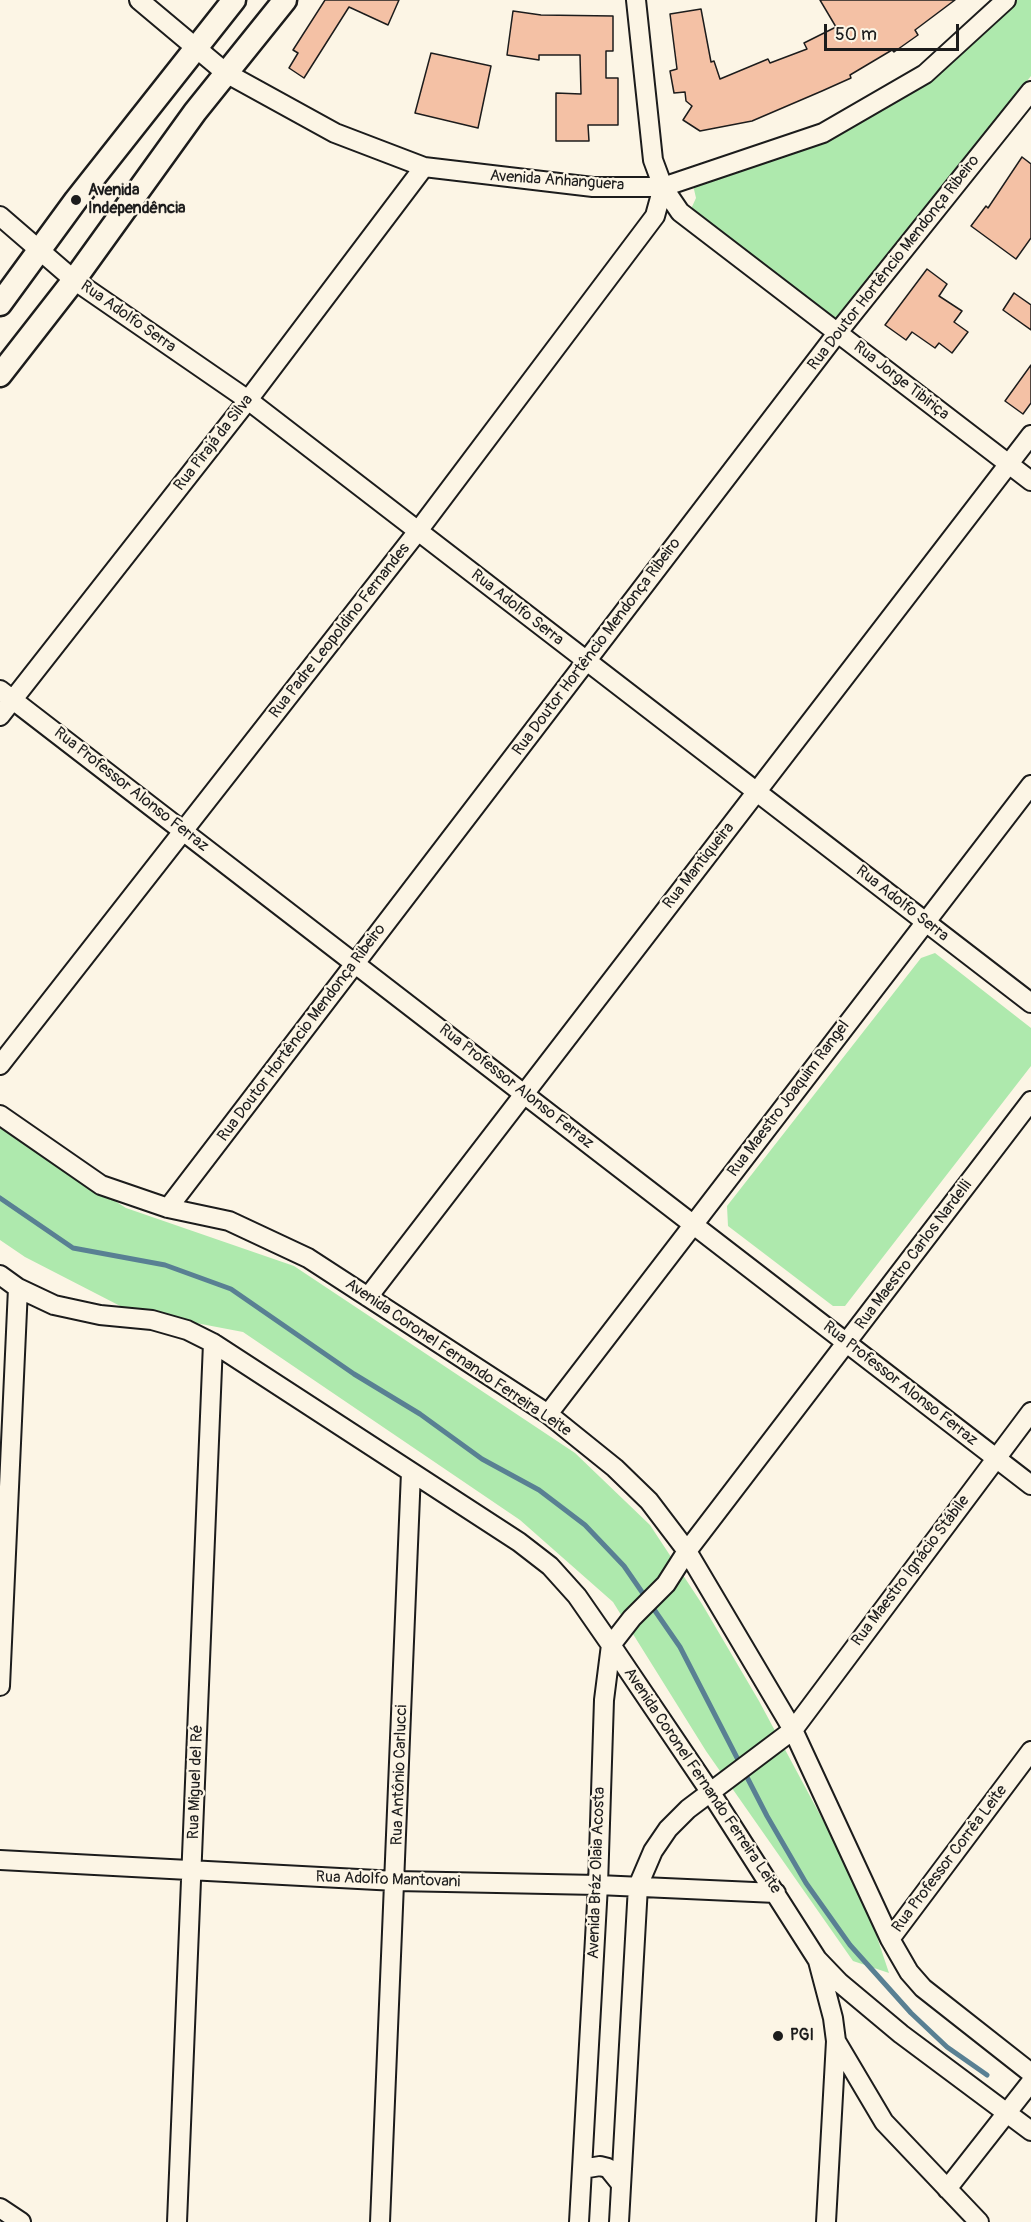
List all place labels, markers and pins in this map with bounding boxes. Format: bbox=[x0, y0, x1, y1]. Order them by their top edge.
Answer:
place label: Avenida Independência bbox=[88, 181, 185, 219]
marker: Avenida Independência bbox=[69, 193, 83, 207]
place label: PGI bbox=[790, 2026, 814, 2046]
marker: PGI bbox=[771, 2029, 785, 2043]

